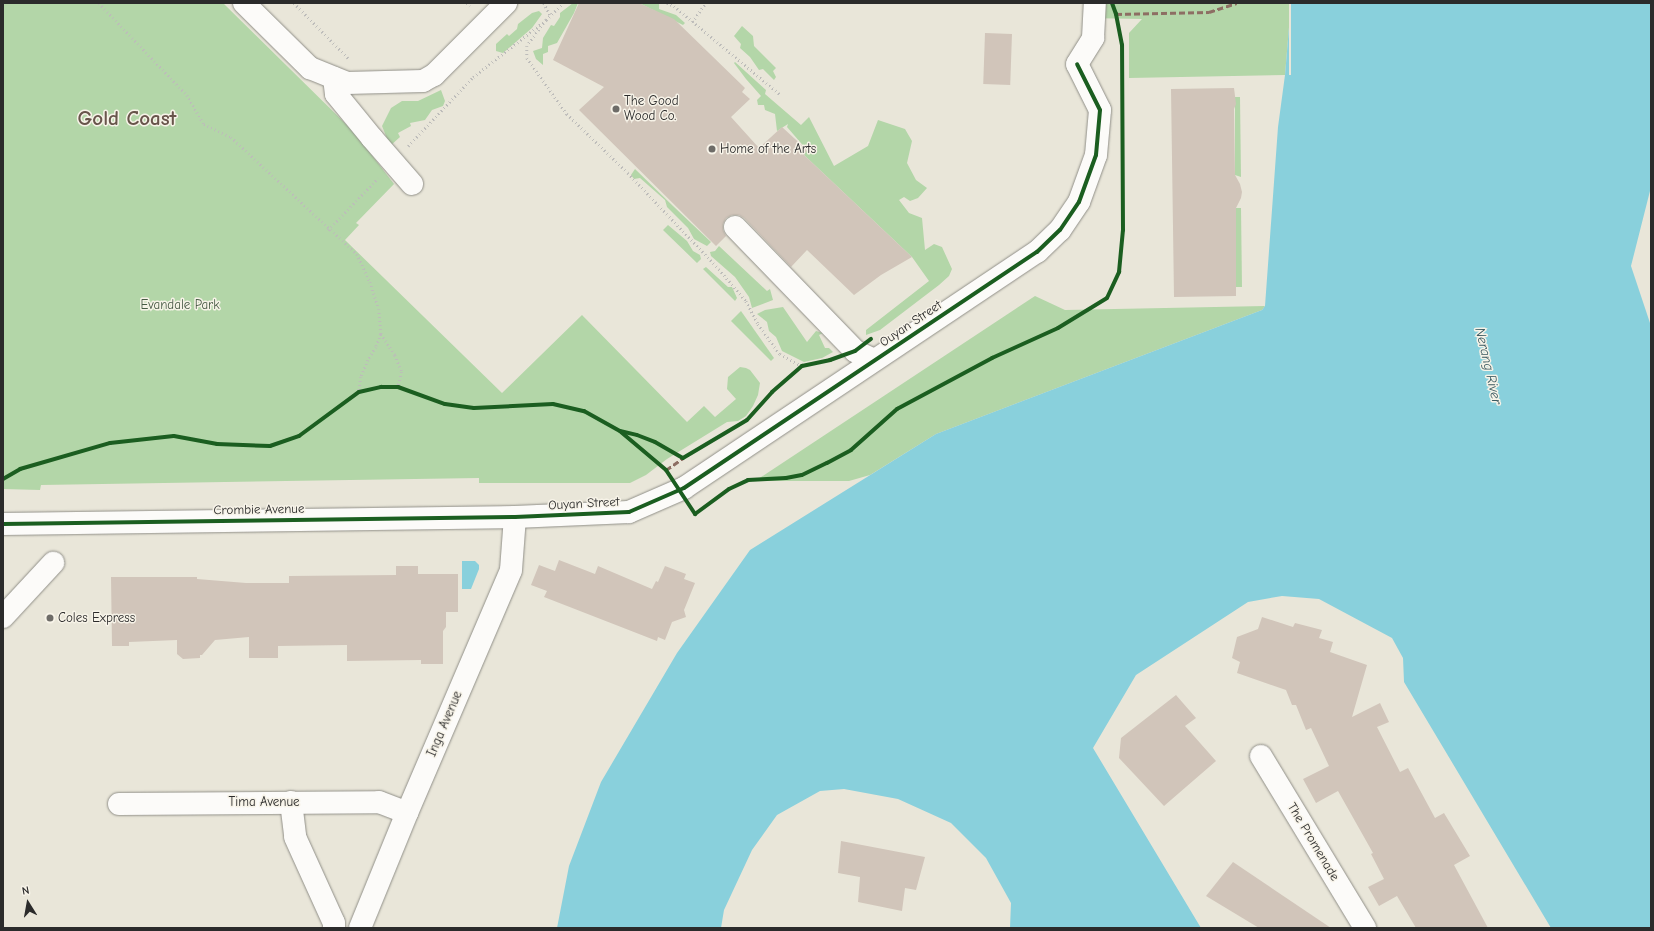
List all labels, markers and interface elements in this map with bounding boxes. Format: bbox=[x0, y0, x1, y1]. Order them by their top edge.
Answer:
place label: The Good Wood Co. bbox=[624, 94, 679, 125]
marker: The Good Wood Co. bbox=[611, 104, 621, 114]
district label: Gold Coast bbox=[77, 105, 177, 131]
place label: Home of the Arts bbox=[720, 141, 816, 157]
marker: Home of the Arts bbox=[707, 144, 717, 154]
park label: Evandale Park bbox=[140, 297, 220, 313]
street label: Ouyan Street bbox=[877, 298, 945, 350]
water label: Nerang River bbox=[1471, 326, 1505, 406]
street label: Ouyan Street bbox=[548, 494, 620, 514]
street label: Crombie Avenue bbox=[213, 501, 305, 519]
place label: Coles Express bbox=[58, 610, 135, 626]
marker: Coles Express bbox=[45, 613, 55, 623]
street label: Inga Avenue bbox=[424, 689, 466, 759]
street label: Tima Avenue bbox=[228, 794, 300, 810]
street label: The Promenade bbox=[1284, 800, 1342, 884]
north arrow bbox=[8, 883, 48, 923]
text: N bbox=[21, 884, 30, 898]

